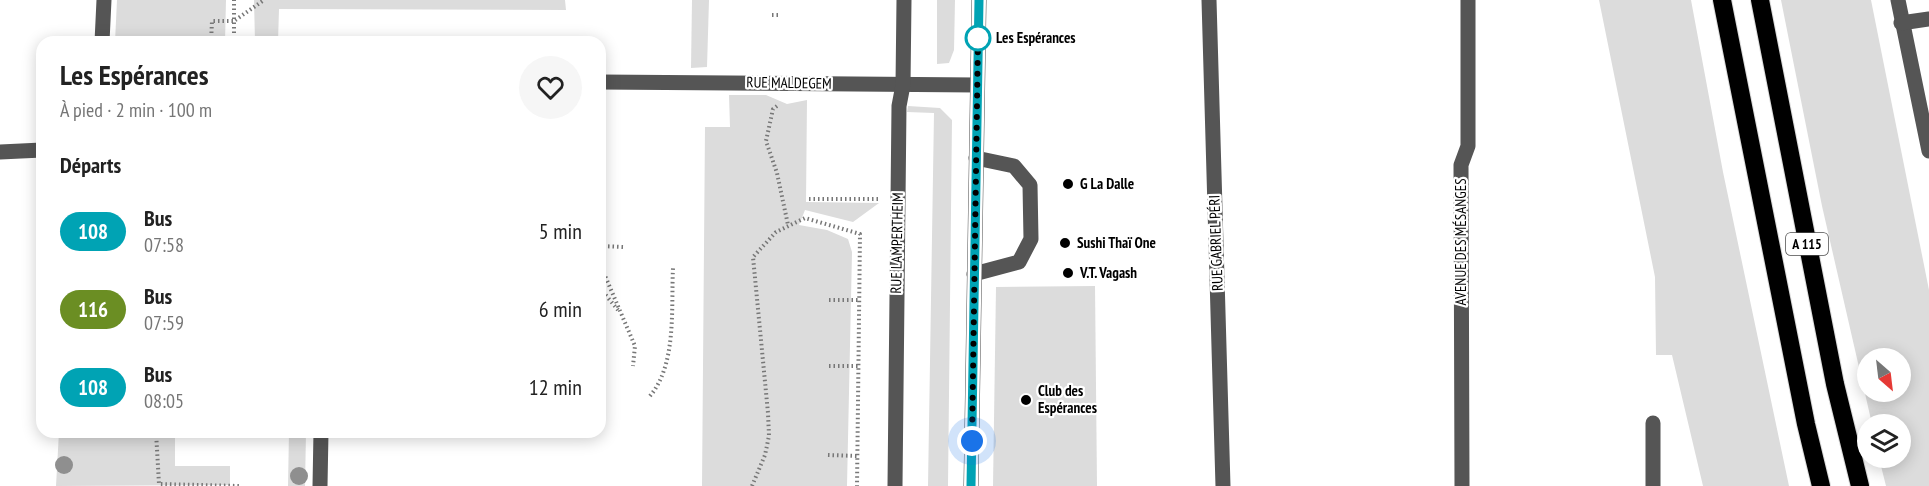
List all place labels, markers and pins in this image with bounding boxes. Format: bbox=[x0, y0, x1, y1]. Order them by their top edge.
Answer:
marker: Les Espérances bbox=[965, 25, 991, 51]
place label: Les Espérances bbox=[996, 28, 1076, 47]
place label: G La Dalle bbox=[1080, 174, 1134, 193]
marker: G La Dalle bbox=[1061, 177, 1075, 191]
place label: Sushi Thaï One bbox=[1077, 233, 1156, 252]
marker: Sushi Thaï One bbox=[1058, 236, 1072, 250]
place label: V.T. Vagash bbox=[1079, 263, 1137, 282]
marker: V.T. Vagash bbox=[1061, 266, 1075, 280]
place label: Club des Espérances bbox=[1038, 381, 1097, 417]
marker: Club des Espérances bbox=[1019, 393, 1033, 407]

